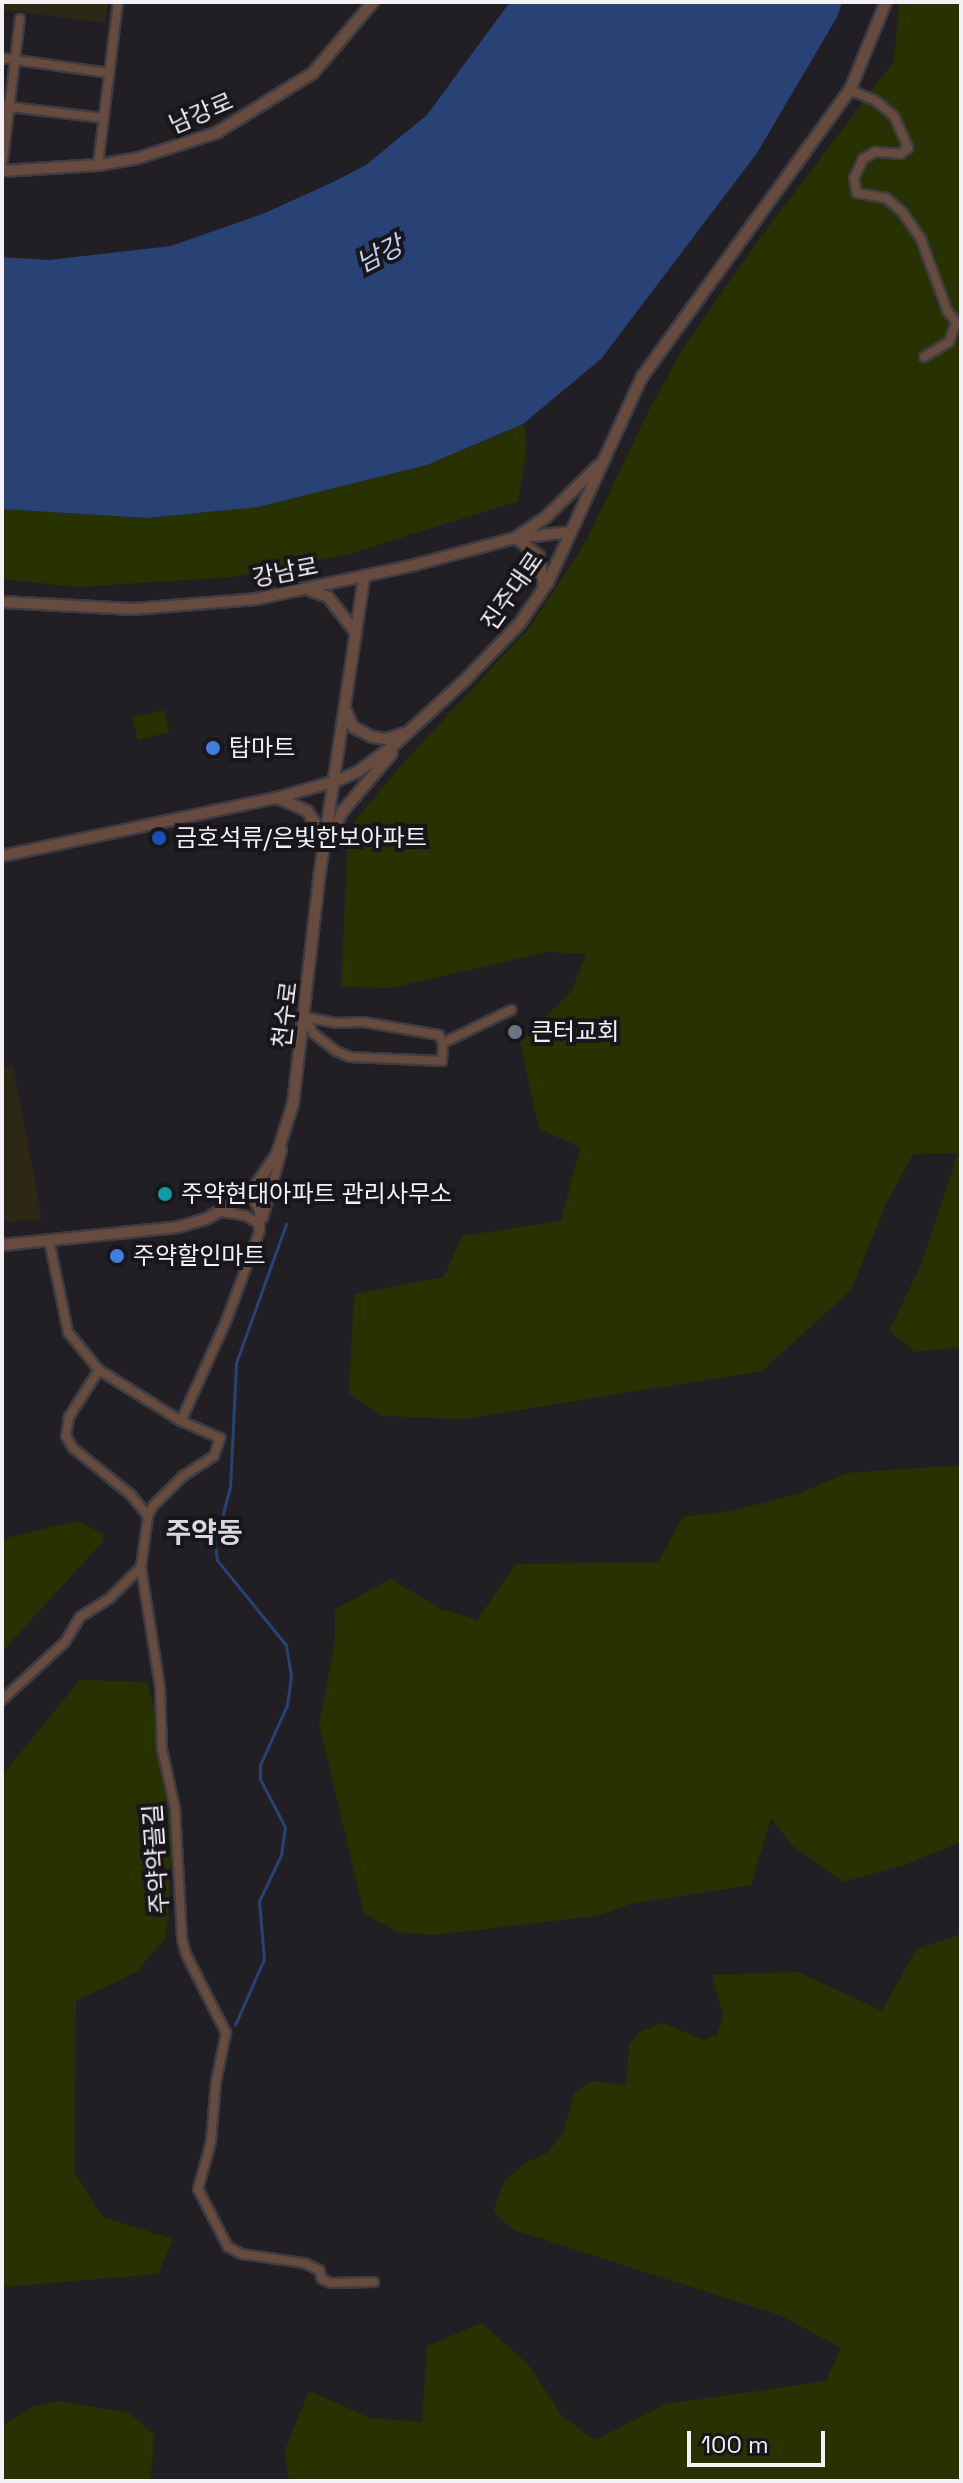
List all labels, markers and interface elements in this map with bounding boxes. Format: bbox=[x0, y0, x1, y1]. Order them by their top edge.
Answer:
street label: 남강로 bbox=[165, 87, 237, 139]
water label: 남강 bbox=[352, 230, 408, 280]
street label: 진주대로 bbox=[475, 547, 549, 635]
street label: 강남로 bbox=[250, 552, 320, 592]
place label: 탑마트 bbox=[229, 734, 295, 762]
marker: 탑마트 bbox=[204, 739, 222, 757]
place label: 금호석류/은빛한보아파트 bbox=[175, 824, 427, 852]
marker: 금호석류/은빛한보아파트 bbox=[150, 829, 168, 847]
street label: 천수로 bbox=[267, 980, 303, 1050]
place label: 큰터교회 bbox=[531, 1018, 619, 1046]
marker: 큰터교회 bbox=[506, 1023, 524, 1041]
place label: 주약현대아파트 관리사무소 bbox=[181, 1180, 452, 1208]
marker: 주약현대아파트 관리사무소 bbox=[156, 1185, 174, 1203]
place label: 주약할인마트 bbox=[133, 1242, 265, 1270]
marker: 주약할인마트 bbox=[108, 1247, 126, 1265]
district label: 주약동 bbox=[165, 1515, 243, 1549]
street label: 주약약골길 bbox=[138, 1803, 174, 1915]
scale bar bbox=[691, 2415, 829, 2465]
text: 100 m bbox=[701, 2429, 769, 2460]

